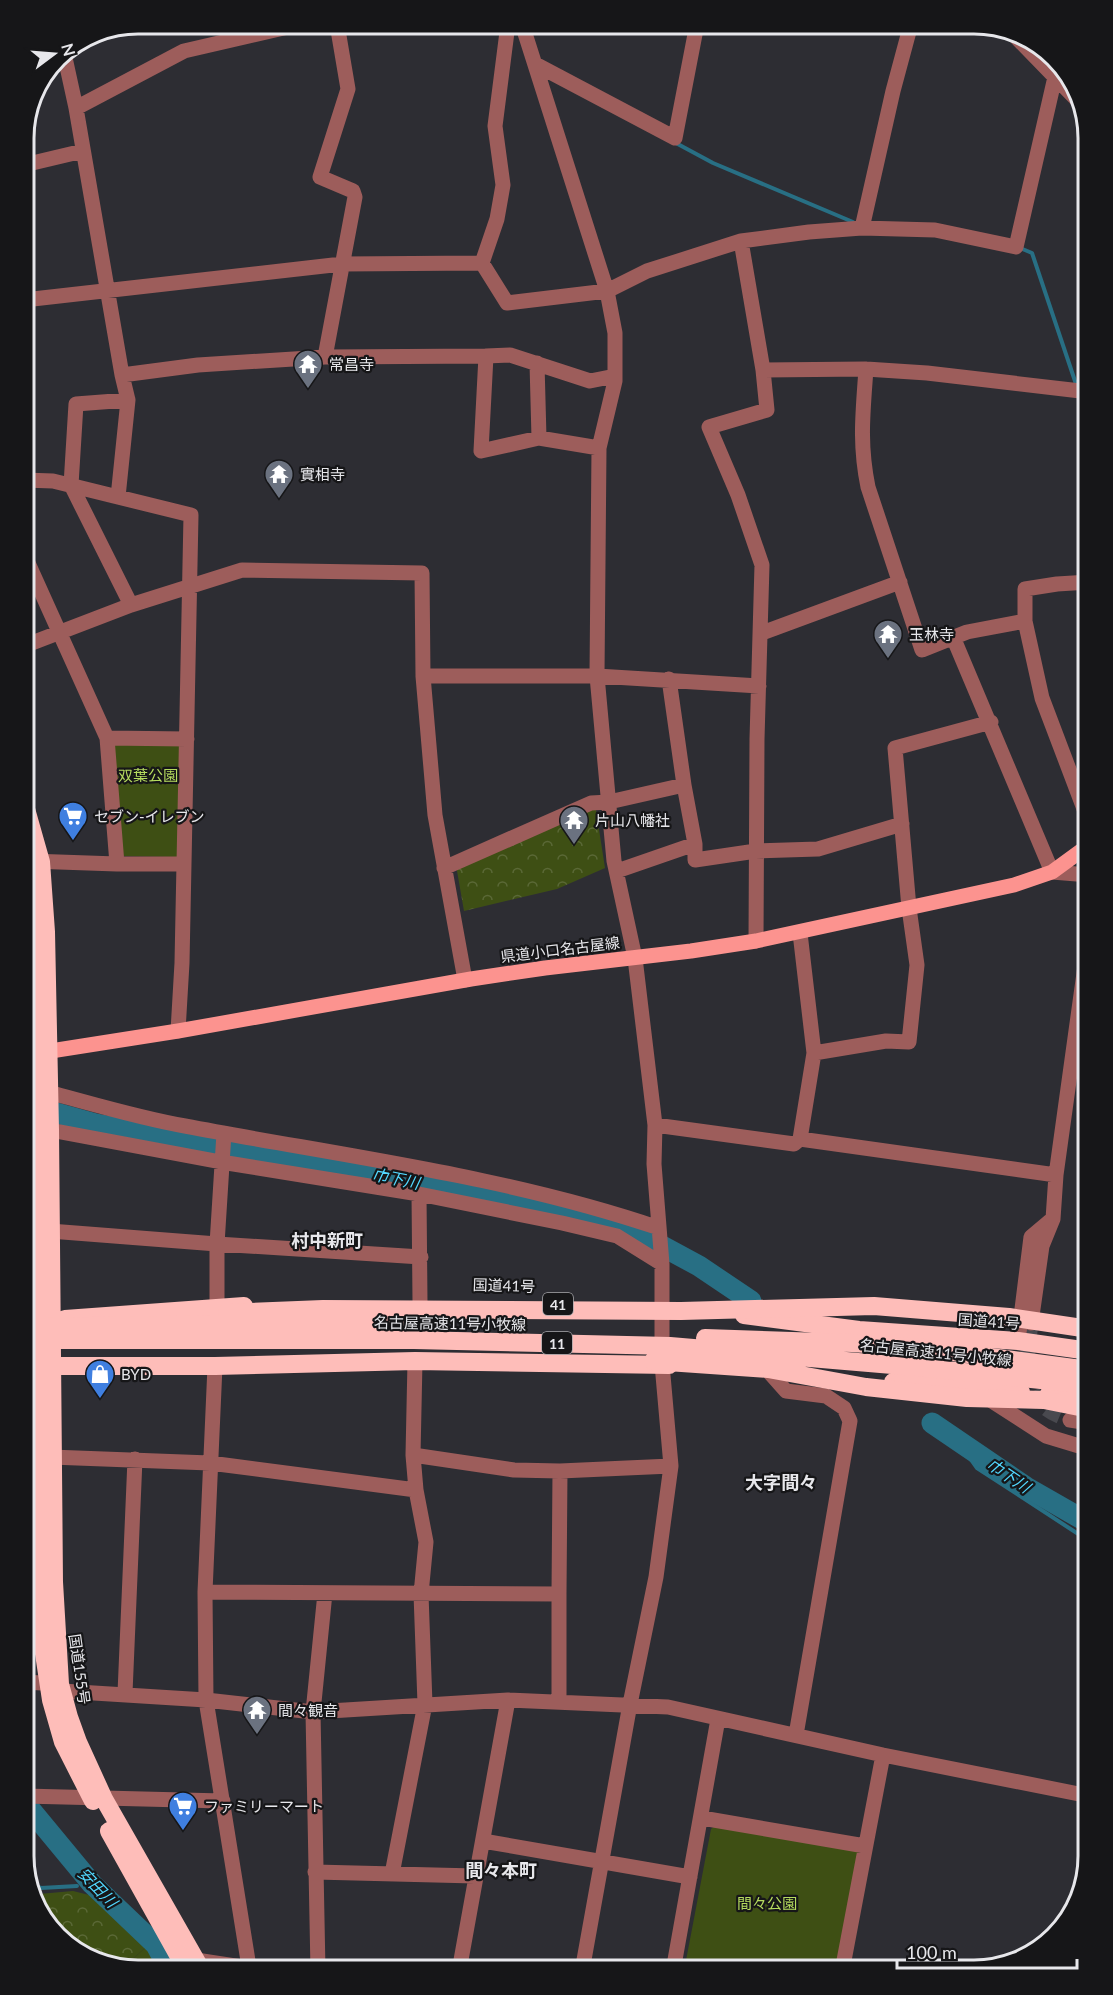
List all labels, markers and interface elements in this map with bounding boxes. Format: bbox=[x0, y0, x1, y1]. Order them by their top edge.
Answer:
north arrow bbox=[24, 24, 84, 84]
text: N bbox=[58, 41, 80, 58]
temple icon: 常昌寺 bbox=[292, 348, 324, 390]
place label: 常昌寺 bbox=[329, 355, 374, 373]
temple icon: 實相寺 bbox=[263, 458, 295, 500]
place label: 實相寺 bbox=[300, 465, 345, 483]
temple icon: 玉林寺 bbox=[872, 618, 904, 660]
place label: 玉林寺 bbox=[909, 625, 954, 643]
park label: 双葉公園 bbox=[118, 766, 178, 784]
supermarket icon: セブン-イレブン bbox=[57, 800, 89, 842]
temple icon: 片山八幡社 bbox=[558, 804, 590, 846]
place label: セブン-イレブン bbox=[94, 807, 205, 825]
place label: 片山八幡社 bbox=[595, 811, 670, 829]
street label: 県道小口名古屋線 bbox=[499, 933, 621, 965]
water label: 巾下川 bbox=[371, 1164, 423, 1192]
district label: 村中新町 bbox=[291, 1229, 363, 1251]
street label: 国道41号 bbox=[473, 1275, 535, 1295]
road number: 41 bbox=[543, 1293, 573, 1315]
street label: 国道41号 bbox=[957, 1310, 1021, 1332]
street label: 名古屋高速11号小牧線 bbox=[374, 1313, 526, 1333]
road number: 11 bbox=[542, 1332, 572, 1354]
street label: 名古屋高速11号小牧線 bbox=[859, 1335, 1013, 1369]
shop icon: BYD bbox=[84, 1358, 116, 1400]
place label: BYD bbox=[121, 1365, 151, 1383]
water label: 巾下川 bbox=[984, 1454, 1036, 1497]
district label: 大字間々 bbox=[745, 1471, 817, 1493]
street label: 国道155号 bbox=[66, 1633, 94, 1705]
temple icon: 間々観音 bbox=[241, 1694, 273, 1736]
place label: 間々観音 bbox=[278, 1701, 338, 1719]
supermarket icon: ファミリーマート bbox=[167, 1790, 199, 1832]
place label: ファミリーマート bbox=[204, 1797, 324, 1815]
district label: 間々本町 bbox=[465, 1859, 537, 1881]
water label: 安田川 bbox=[74, 1863, 123, 1912]
park label: 間々公園 bbox=[737, 1894, 797, 1912]
scale bar bbox=[897, 1932, 1077, 1970]
text: 100 m bbox=[906, 1941, 957, 1963]

